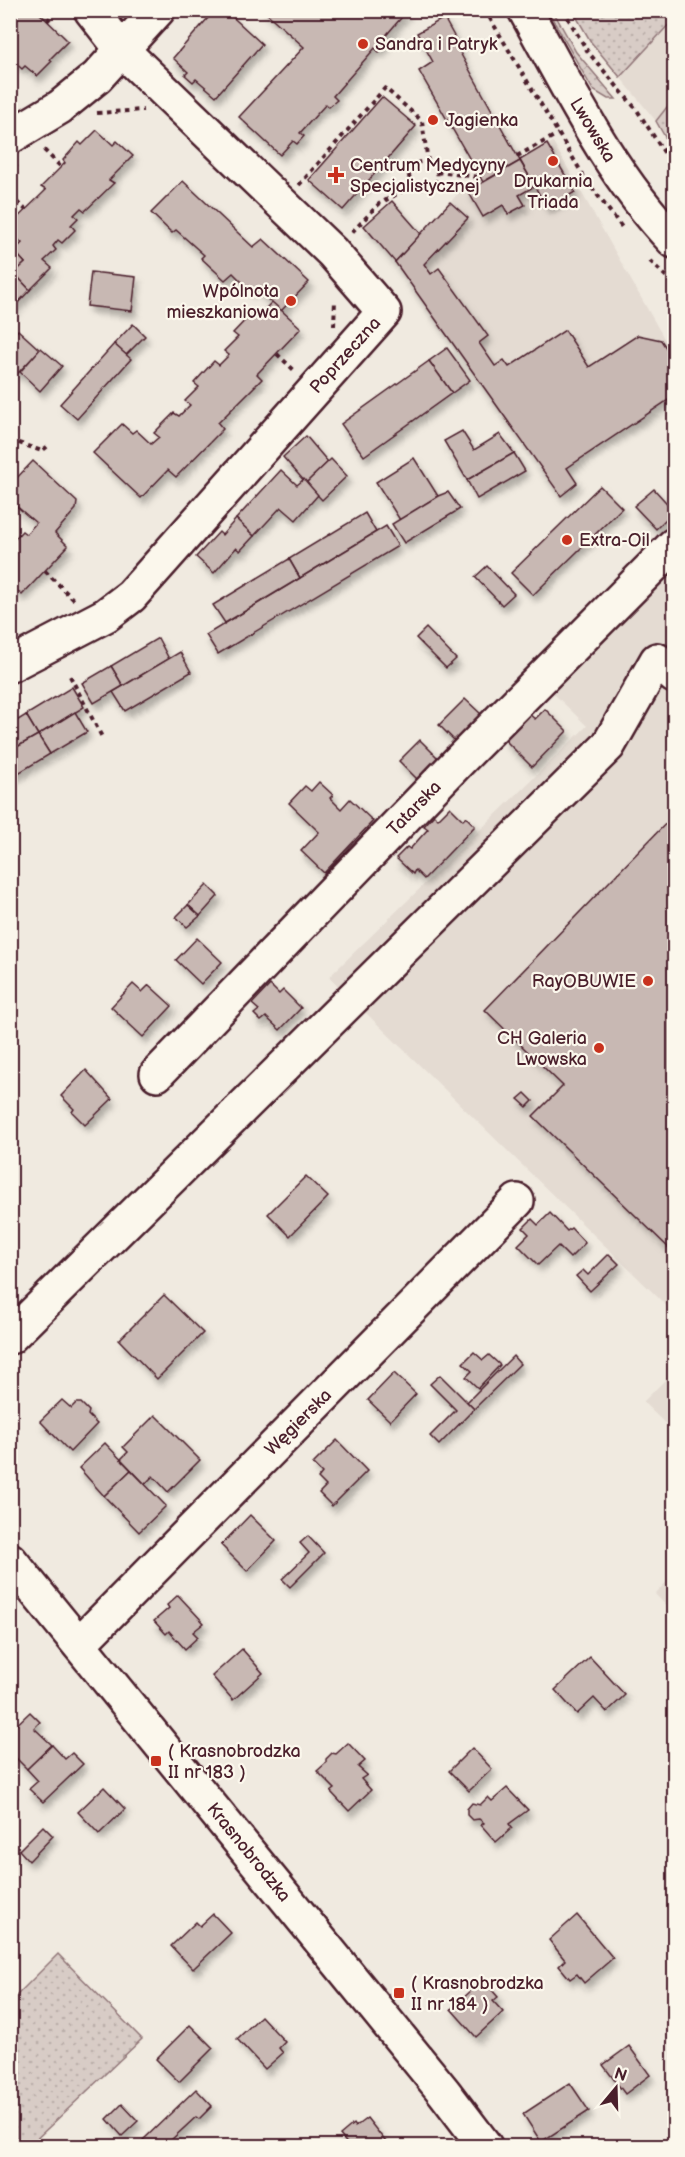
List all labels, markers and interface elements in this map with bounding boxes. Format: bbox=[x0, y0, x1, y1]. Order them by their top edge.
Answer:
place label: Sandra i Patryk bbox=[375, 34, 498, 55]
marker: Sandra i Patryk bbox=[356, 37, 370, 51]
street label: Lwowska bbox=[565, 94, 620, 166]
place label: Jagienka bbox=[445, 110, 518, 131]
marker: Jagienka bbox=[426, 113, 440, 127]
marker: Drukarnia Triada bbox=[546, 154, 560, 168]
place label: Centrum Medycyny Specjalistycznej bbox=[350, 155, 506, 197]
marker: Centrum Medycyny Specjalistycznej bbox=[327, 166, 345, 184]
place label: Drukarnia Triada bbox=[513, 171, 593, 213]
place label: Wpólnota mieszkaniowa bbox=[166, 281, 279, 323]
marker: Wpólnota mieszkaniowa bbox=[284, 294, 298, 308]
street label: Poprzeczna bbox=[306, 313, 385, 398]
place label: Extra-Oil bbox=[579, 530, 650, 551]
marker: Extra-Oil bbox=[560, 533, 574, 547]
street label: Tatarska bbox=[383, 776, 446, 840]
place label: RayOBUWIE bbox=[532, 971, 636, 992]
marker: RayOBUWIE bbox=[641, 974, 655, 988]
place label: CH Galeria Lwowska bbox=[497, 1028, 587, 1070]
marker: CH Galeria Lwowska bbox=[592, 1041, 606, 1055]
street label: Węgierska bbox=[261, 1385, 336, 1460]
place label: ( Krasnobrodzka II nr 183 ) bbox=[168, 1741, 301, 1783]
marker: ( Krasnobrodzka II nr 183 ) bbox=[149, 1754, 163, 1768]
street label: Krasnobrodzka bbox=[202, 1799, 295, 1906]
place label: ( Krasnobrodzka II nr 184 ) bbox=[411, 1973, 544, 2015]
marker: ( Krasnobrodzka II nr 184 ) bbox=[392, 1986, 406, 2000]
north arrow bbox=[586, 2058, 646, 2118]
text: N bbox=[612, 2064, 629, 2086]

